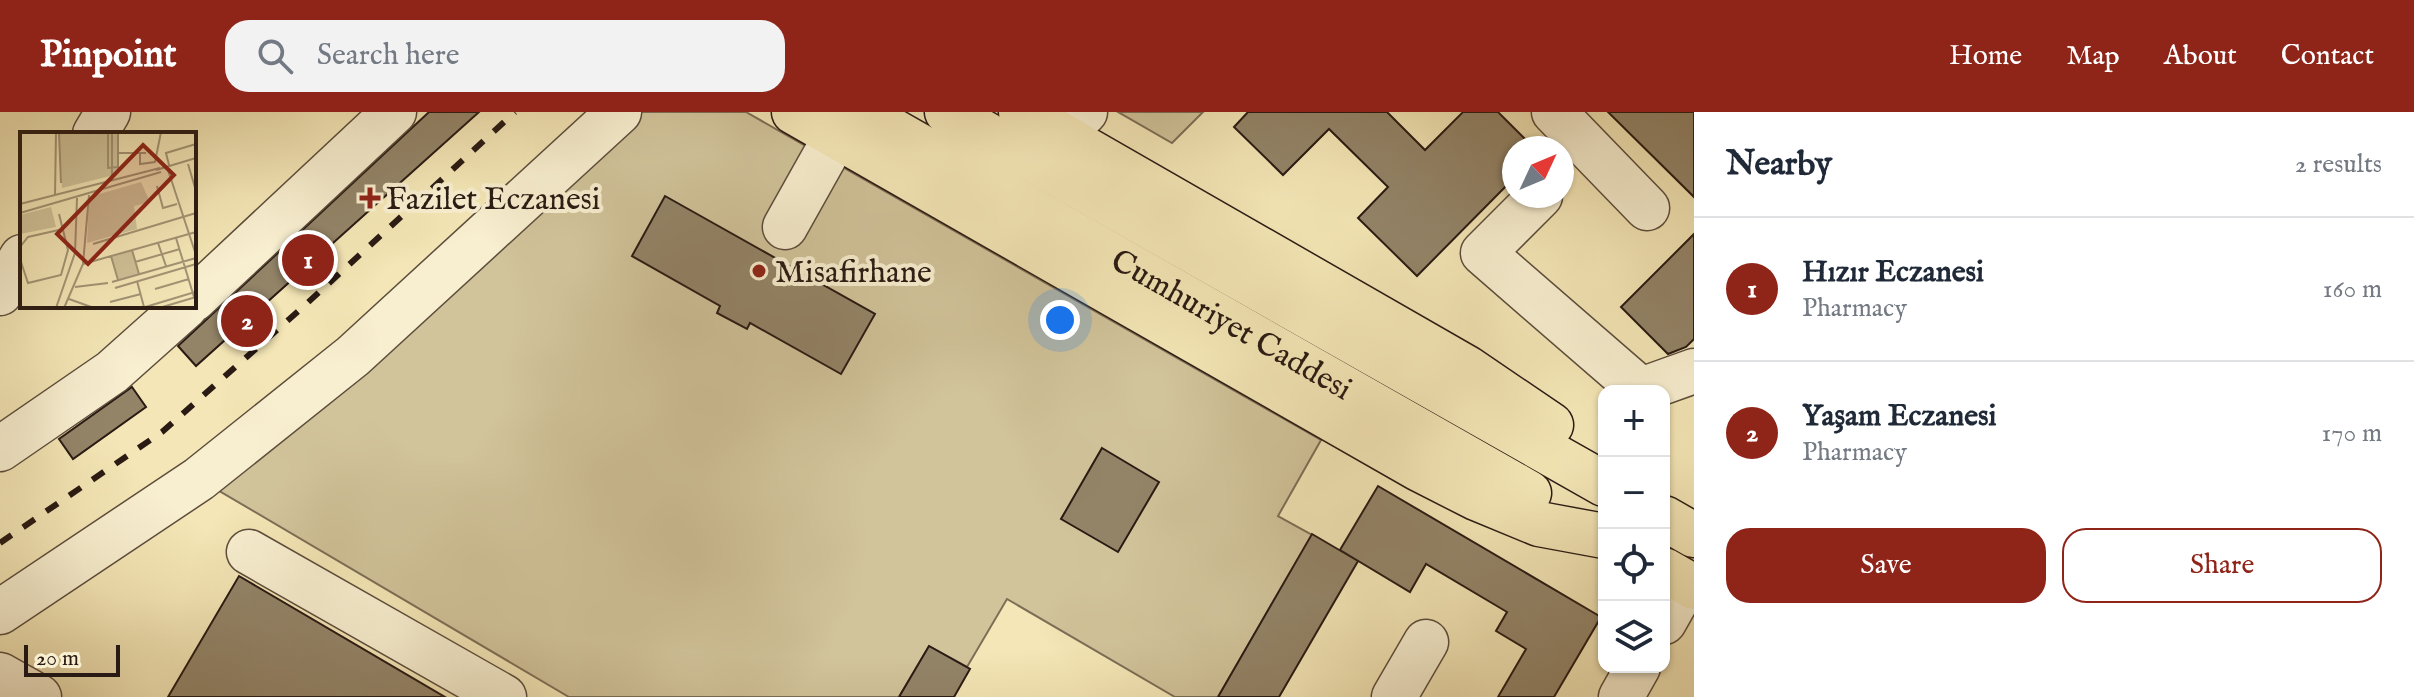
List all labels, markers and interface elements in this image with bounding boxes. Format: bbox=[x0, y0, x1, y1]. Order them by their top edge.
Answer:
search box bbox=[225, 20, 785, 92]
text: Pinpoint bbox=[40, 32, 177, 80]
icon: search bbox=[253, 34, 297, 78]
text: Search here bbox=[317, 37, 460, 75]
text: Home bbox=[1949, 39, 2022, 74]
text: Map bbox=[2066, 39, 2120, 74]
text: About bbox=[2164, 39, 2237, 74]
text: Contact bbox=[2281, 39, 2374, 74]
inset map bbox=[20, 132, 196, 308]
north arrow bbox=[1502, 136, 1574, 208]
text: Nearby bbox=[1726, 143, 1832, 186]
text: 2 results bbox=[2295, 148, 2382, 181]
place label: Fazilet Eczanesi bbox=[386, 180, 600, 221]
marker: Fazilet Eczanesi bbox=[361, 189, 379, 207]
pin: 1 bbox=[282, 230, 334, 290]
street label: Cumhuriyet Caddesi bbox=[1103, 241, 1359, 411]
place label: Misafirhane bbox=[775, 253, 932, 294]
text: Hızır Eczanesi bbox=[1802, 254, 1984, 292]
marker: Misafirhane bbox=[750, 262, 768, 280]
text: 1 bbox=[1747, 273, 1757, 306]
text: 160 m bbox=[2323, 273, 2382, 306]
pin: 2 bbox=[221, 291, 273, 351]
text: Pharmacy bbox=[1802, 292, 1907, 325]
your location bbox=[1040, 300, 1080, 340]
map controls bbox=[1598, 385, 1670, 673]
button: + bbox=[1598, 385, 1670, 457]
text: Yaşam Eczanesi bbox=[1802, 398, 1997, 436]
text: 2 bbox=[1746, 417, 1758, 450]
text: 170 m bbox=[2322, 417, 2382, 450]
text: Pharmacy bbox=[1802, 436, 1907, 469]
button: − bbox=[1598, 457, 1670, 529]
button: Save bbox=[1726, 528, 2046, 603]
button: Share bbox=[2062, 528, 2382, 603]
button: locate bbox=[1598, 529, 1670, 601]
button: layers bbox=[1598, 601, 1670, 673]
scale bar bbox=[24, 641, 120, 677]
text: 20 m bbox=[36, 645, 79, 673]

